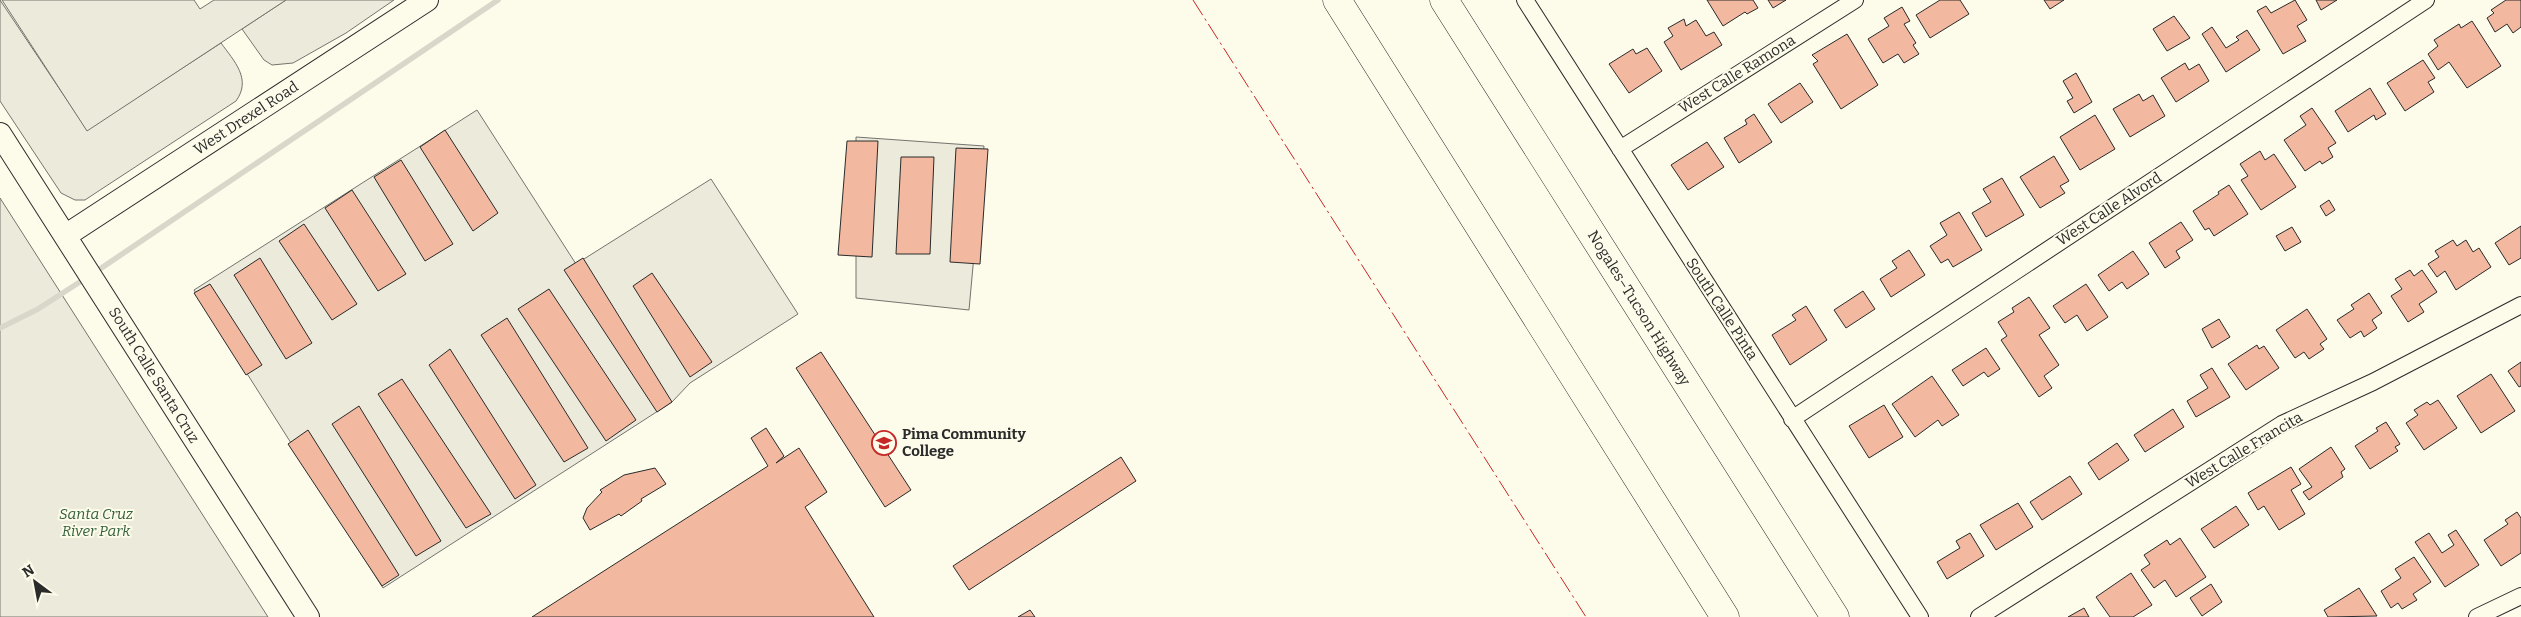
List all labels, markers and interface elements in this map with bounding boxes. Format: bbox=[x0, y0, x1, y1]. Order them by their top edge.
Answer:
street label: West Calle Ramona bbox=[1675, 31, 1799, 117]
street label: West Drexel Road bbox=[190, 77, 302, 159]
street label: West Calle Alvord bbox=[2053, 168, 2165, 250]
street label: Nogales–Tucson Highway bbox=[1584, 227, 1694, 389]
street label: South Calle Pinta bbox=[1682, 255, 1762, 363]
street label: South Calle Santa Cruz bbox=[105, 304, 203, 446]
street label: West Calle Francita bbox=[2182, 408, 2306, 492]
place label: Pima Community College bbox=[902, 425, 1026, 460]
school or university icon: Pima Community College bbox=[871, 430, 897, 456]
park label: Santa Cruz River Park bbox=[59, 505, 133, 540]
north arrow bbox=[10, 557, 60, 607]
text: N bbox=[19, 561, 38, 581]

